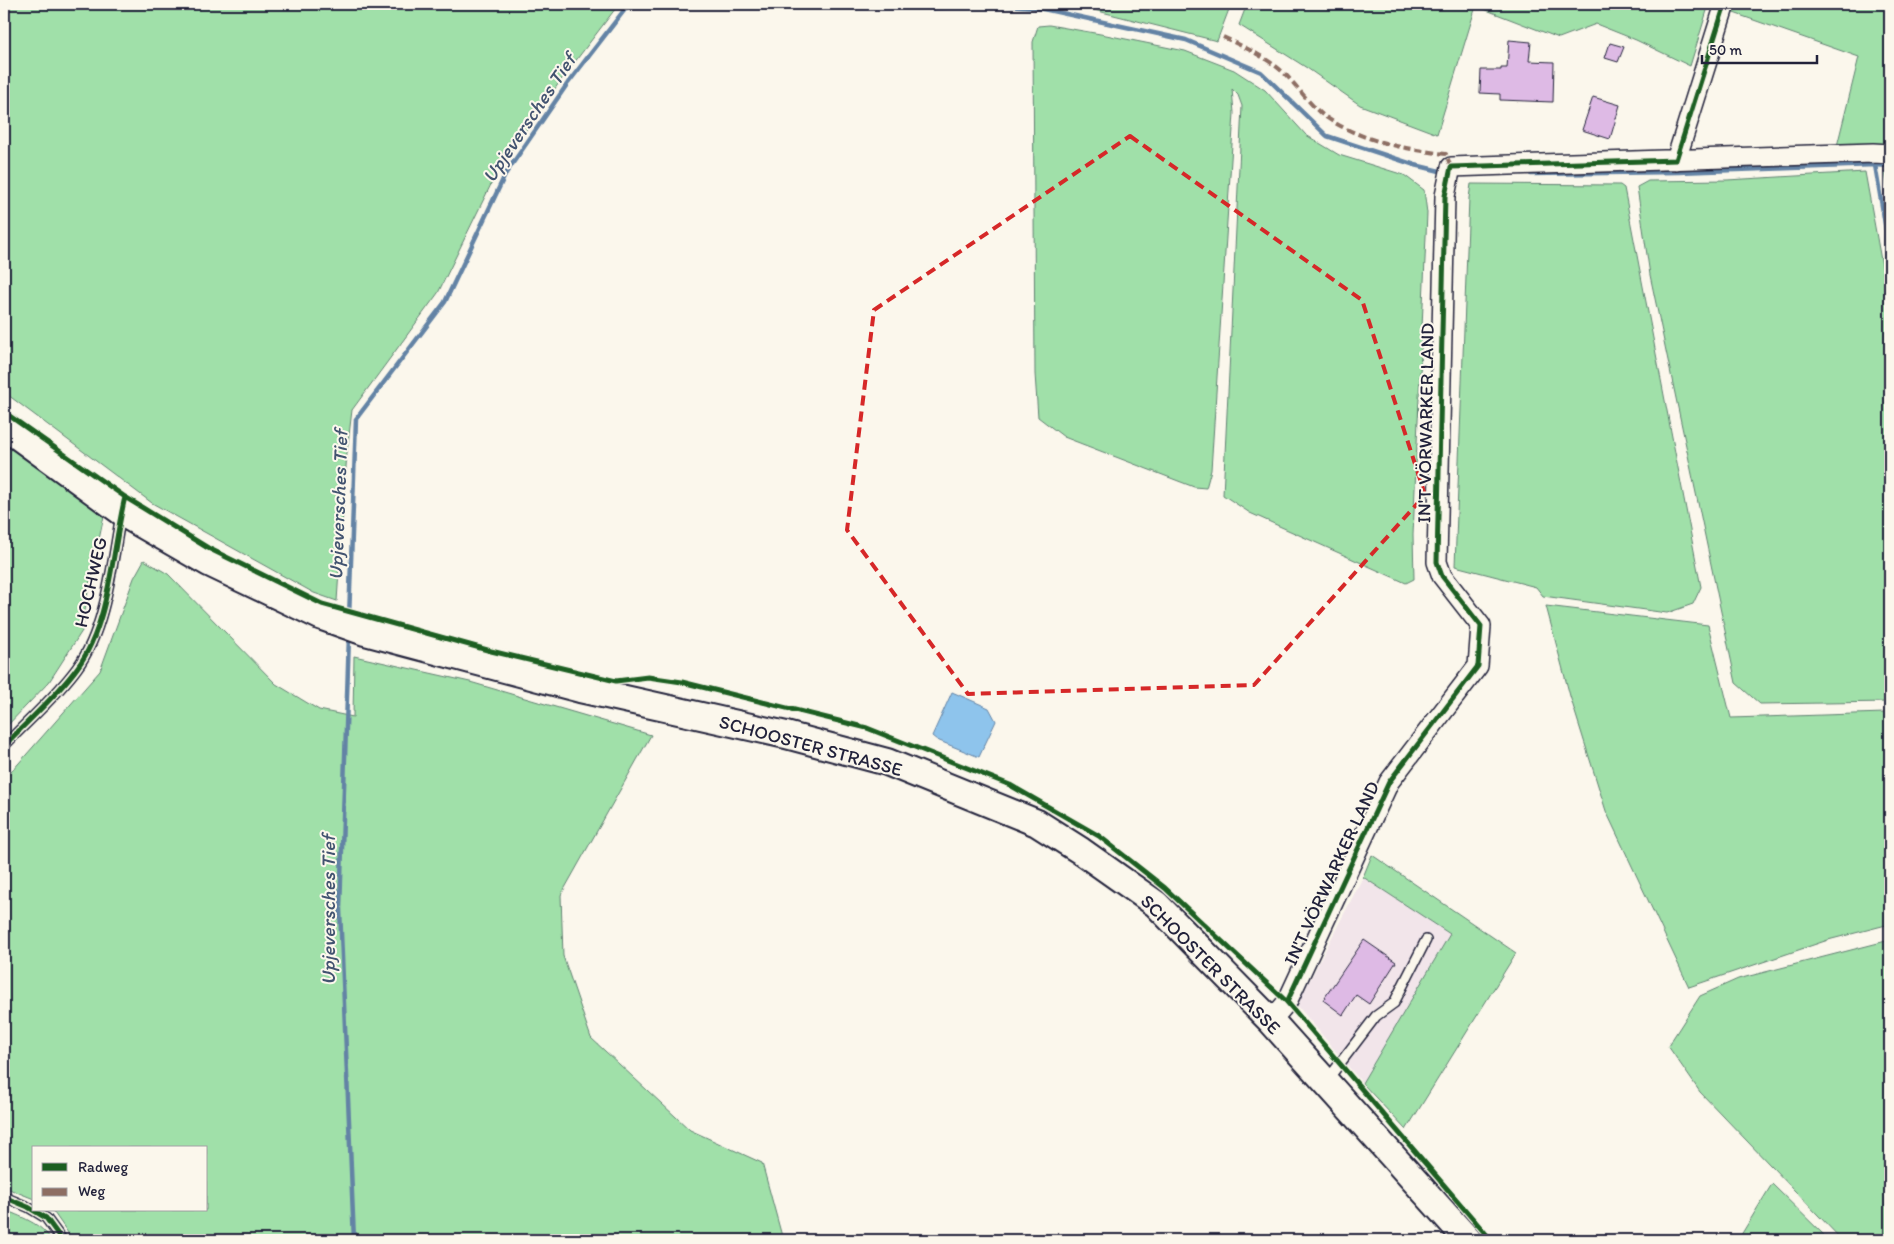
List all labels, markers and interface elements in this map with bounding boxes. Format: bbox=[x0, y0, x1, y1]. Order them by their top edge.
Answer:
scale bar bbox=[1702, 32, 1816, 64]
text: 50 m bbox=[1709, 41, 1742, 59]
water label: Upjeversches Tief bbox=[477, 46, 583, 187]
street label: IN'T VÖRWARKER LAND bbox=[1412, 323, 1439, 523]
water label: Upjeversches Tief bbox=[323, 426, 353, 581]
street label: HOCHWEG bbox=[69, 535, 112, 630]
street label: SCHOOSTER STRASSE bbox=[717, 710, 905, 781]
street label: IN'T VÖRWARKER LAND bbox=[1279, 778, 1384, 969]
water label: Upjeversches Tief bbox=[316, 831, 340, 985]
street label: SCHOOSTER STRASSE bbox=[1136, 890, 1286, 1039]
legend bbox=[32, 1146, 208, 1212]
text: Radweg bbox=[78, 1158, 128, 1176]
text: Weg bbox=[78, 1182, 105, 1200]

